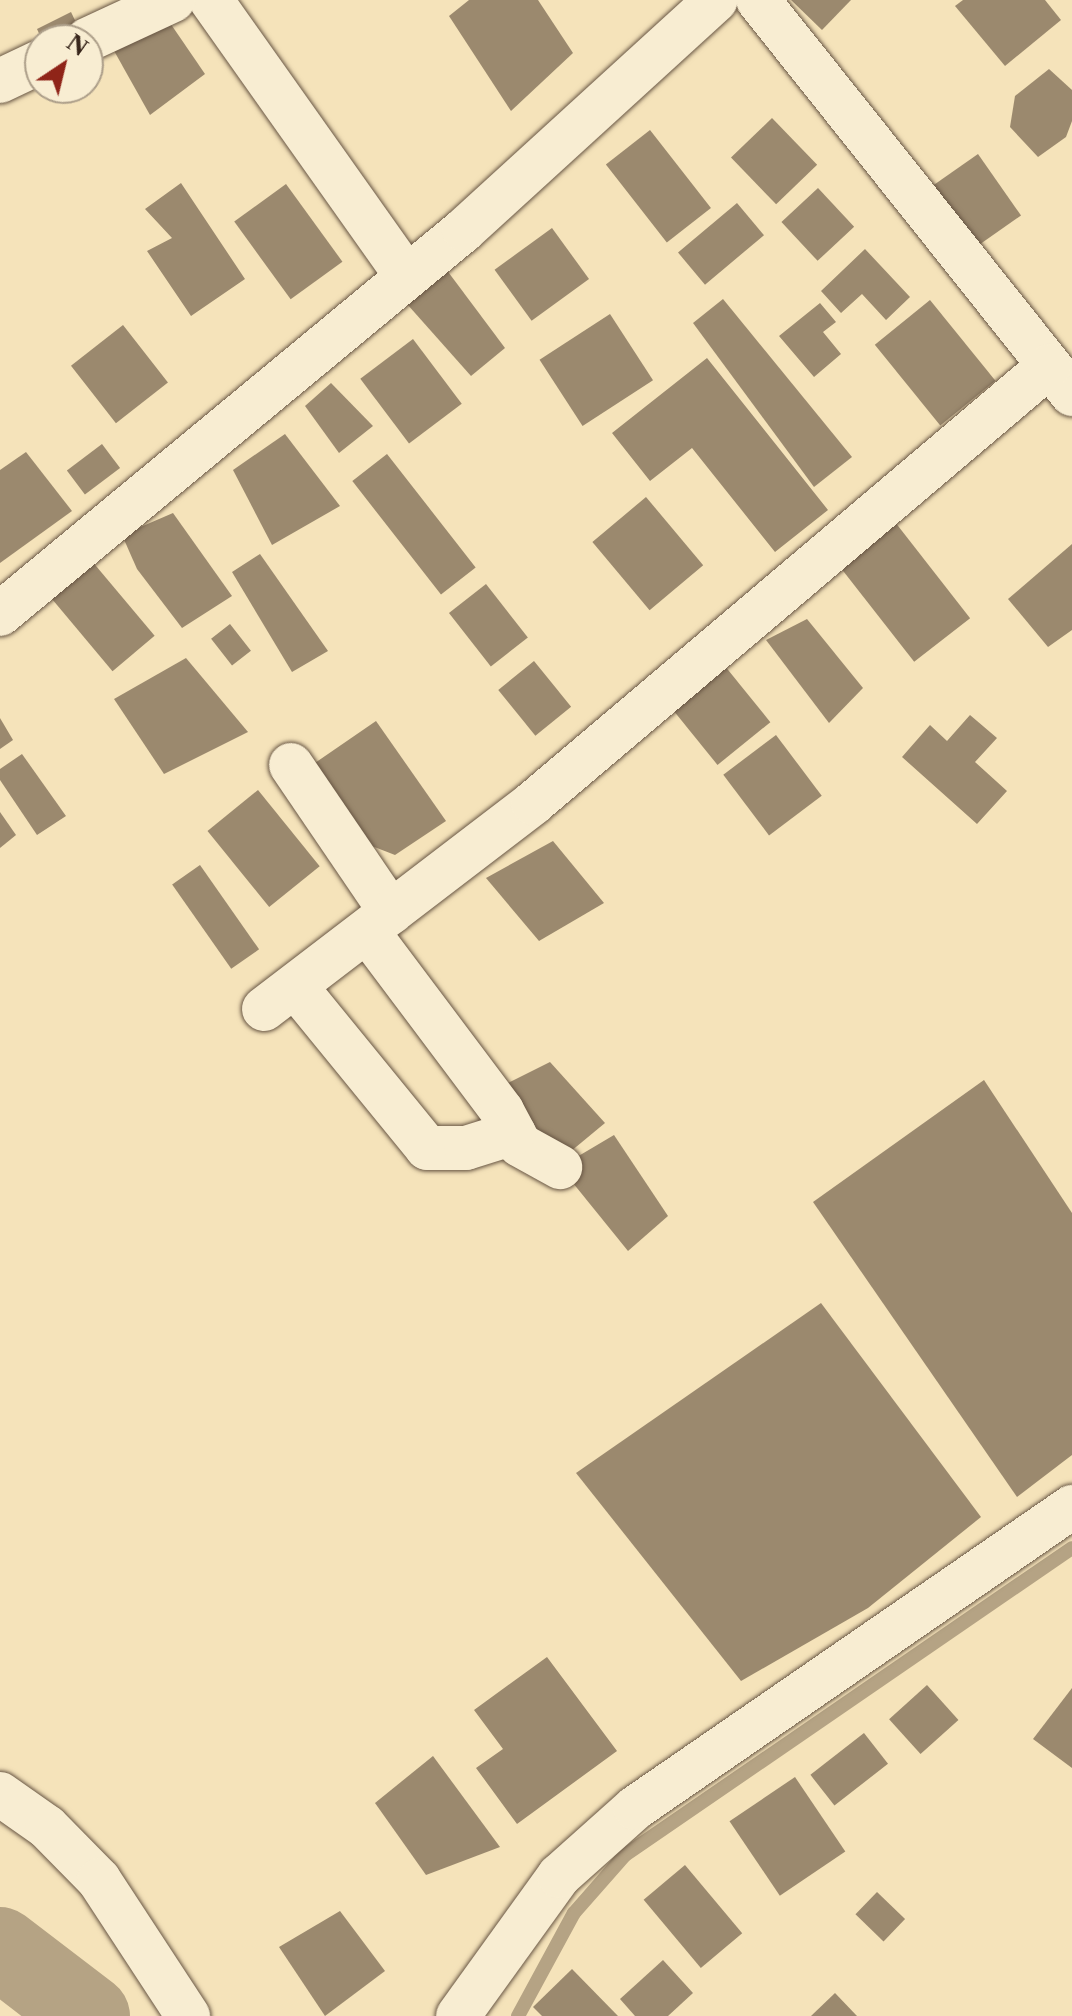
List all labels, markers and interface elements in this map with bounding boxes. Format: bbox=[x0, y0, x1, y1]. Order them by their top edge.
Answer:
north arrow bbox=[24, 24, 104, 104]
text: N bbox=[61, 29, 92, 62]

